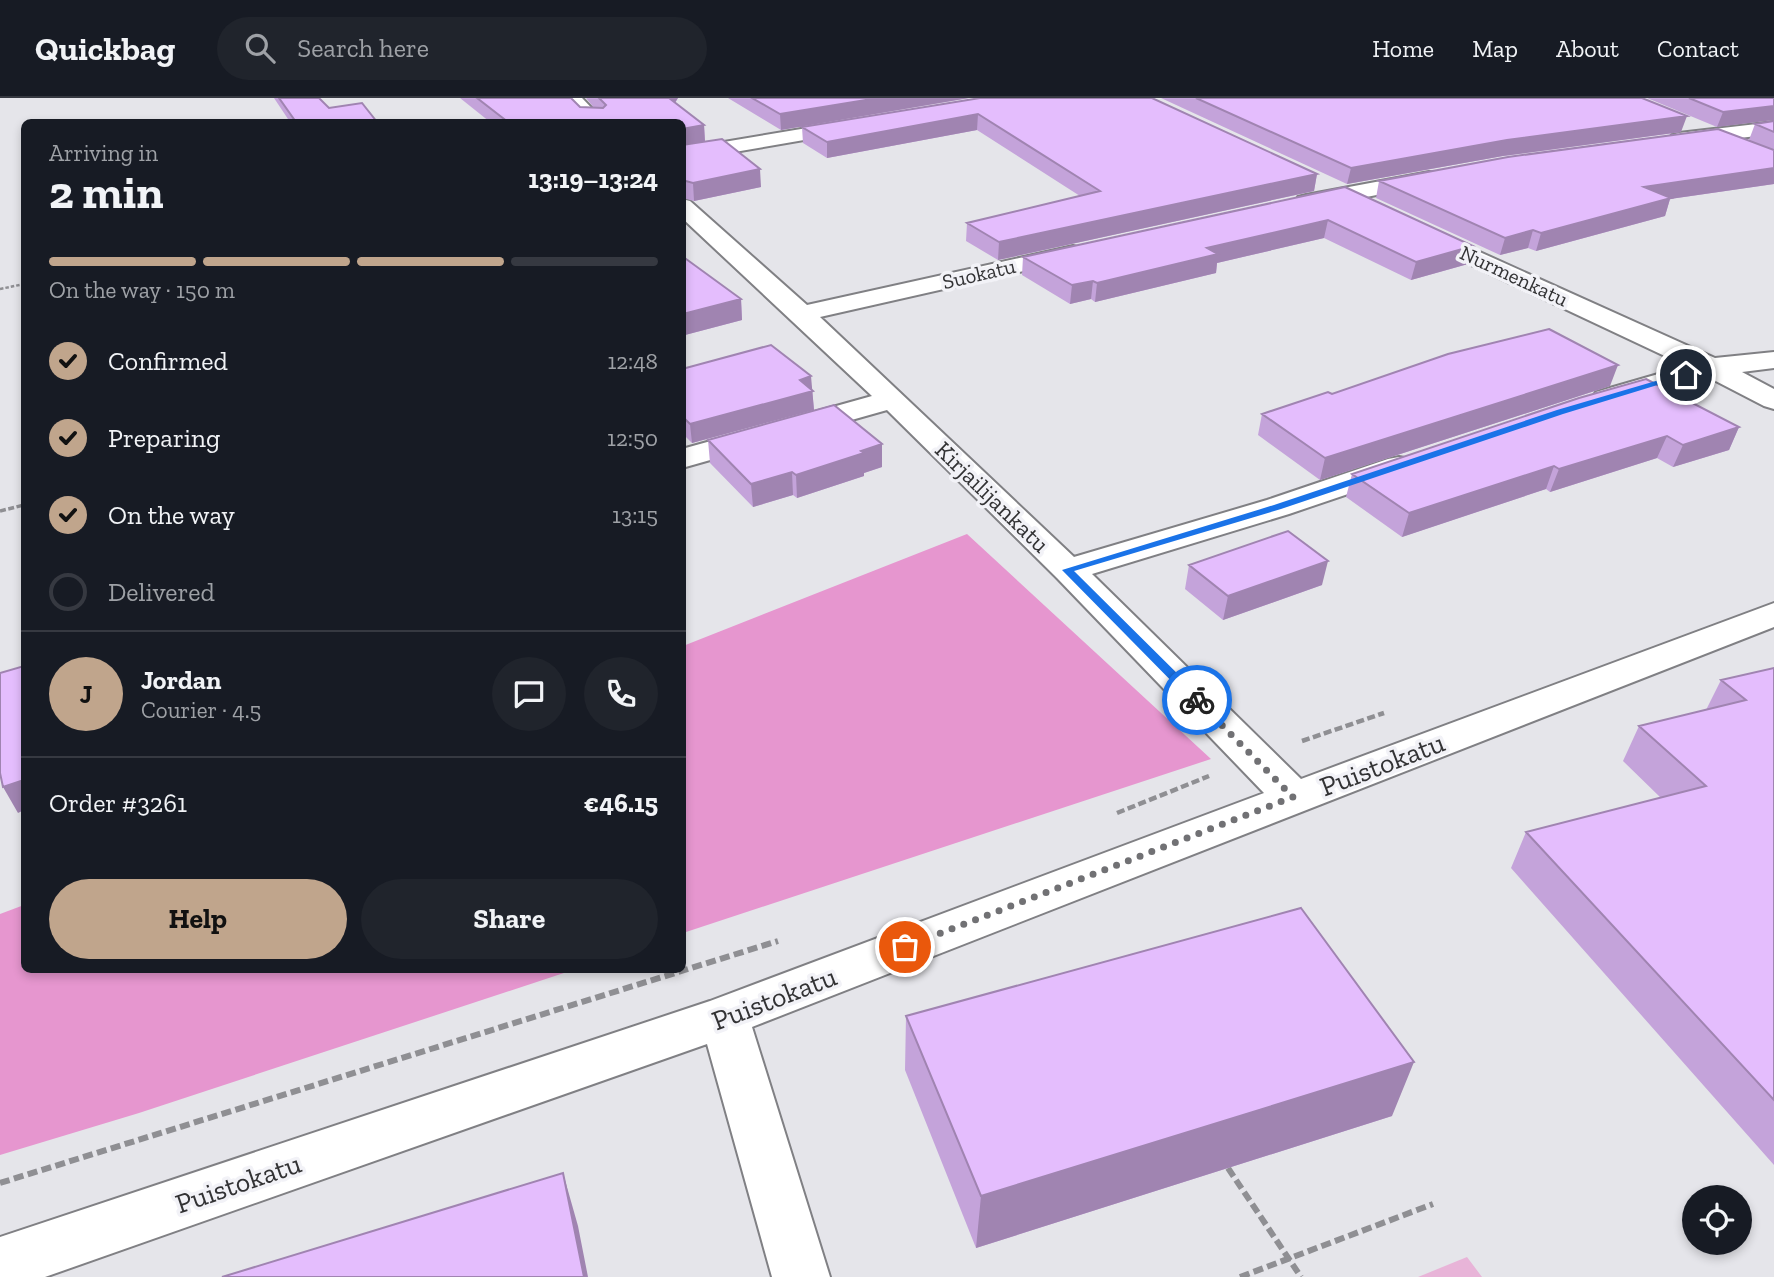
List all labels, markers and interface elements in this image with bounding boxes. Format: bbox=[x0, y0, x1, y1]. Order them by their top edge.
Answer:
search box bbox=[217, 17, 707, 80]
text: Quickbag bbox=[35, 29, 175, 68]
icon: search bbox=[241, 29, 279, 67]
text: Search here bbox=[297, 32, 429, 64]
text: Home bbox=[1372, 34, 1434, 63]
text: Map bbox=[1472, 34, 1518, 63]
text: About bbox=[1556, 34, 1619, 63]
text: Contact bbox=[1657, 34, 1739, 63]
text: Arriving in bbox=[49, 139, 158, 167]
text: 13:19–13:24 bbox=[528, 163, 658, 195]
text: 2 min bbox=[49, 165, 164, 220]
street label: Nurmenkatu bbox=[1456, 240, 1572, 312]
street label: Suokatu bbox=[940, 253, 1018, 294]
text: On the way · 150 m bbox=[49, 276, 235, 304]
icon: check bbox=[49, 342, 87, 380]
text: Confirmed bbox=[108, 345, 228, 377]
pin bbox=[1656, 345, 1716, 405]
text: 12:48 bbox=[607, 347, 658, 375]
icon: home bbox=[1667, 356, 1705, 394]
icon: check bbox=[49, 419, 87, 457]
text: Preparing bbox=[108, 422, 220, 454]
text: 12:50 bbox=[607, 424, 658, 452]
street label: Kirjailijankatu bbox=[929, 435, 1056, 559]
icon: check bbox=[49, 496, 87, 534]
text: On the way bbox=[108, 499, 235, 531]
text: 13:15 bbox=[612, 501, 658, 529]
text: Delivered bbox=[108, 576, 215, 608]
button: chat bbox=[492, 657, 566, 731]
button: phone bbox=[584, 657, 658, 731]
text: Jordan bbox=[141, 664, 221, 696]
courier bbox=[1162, 665, 1232, 735]
text: J bbox=[80, 678, 92, 710]
icon: bike bbox=[1178, 681, 1216, 719]
text: Courier · 4.5 bbox=[141, 696, 261, 724]
street label: Puistokatu bbox=[1315, 726, 1449, 803]
text: Order #3261 bbox=[49, 787, 187, 819]
text: €46.15 bbox=[584, 787, 658, 819]
button: Help bbox=[49, 879, 347, 959]
button: Share bbox=[361, 879, 658, 959]
pin bbox=[875, 917, 935, 977]
icon: bag bbox=[886, 928, 924, 966]
street label: Puistokatu bbox=[707, 960, 841, 1037]
street label: Puistokatu bbox=[171, 1146, 306, 1220]
map controls bbox=[1682, 1185, 1752, 1255]
button: locate bbox=[1682, 1185, 1752, 1255]

